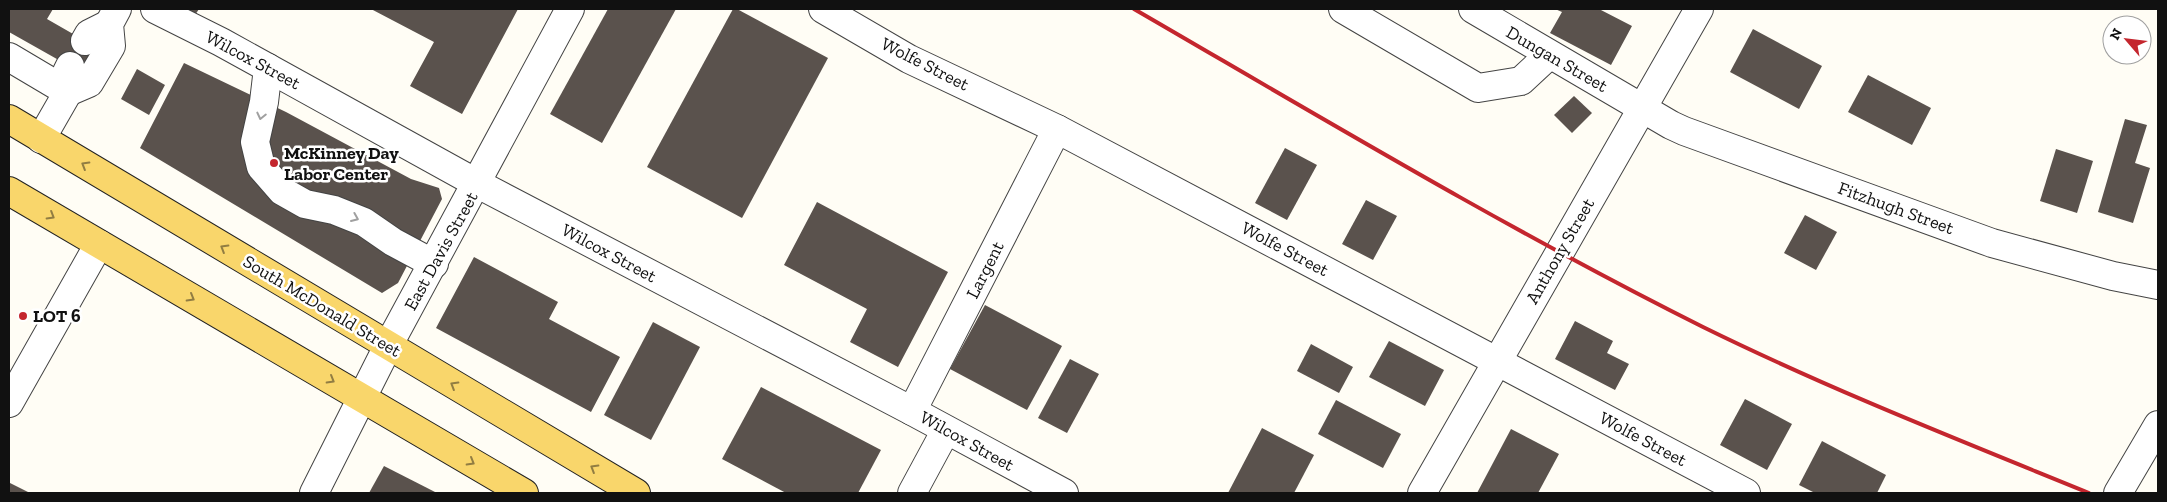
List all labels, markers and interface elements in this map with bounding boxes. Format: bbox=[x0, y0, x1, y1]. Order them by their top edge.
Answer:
north arrow bbox=[2102, 15, 2152, 65]
street label: Dungan Street bbox=[1502, 21, 1612, 97]
text: N bbox=[2106, 25, 2126, 43]
street label: Wilcox Street bbox=[202, 26, 304, 94]
street label: Wolfe Street bbox=[877, 32, 973, 96]
one-way arrow bbox=[256, 112, 267, 121]
place label: McKinney Day Labor Center bbox=[284, 142, 399, 185]
marker: McKinney Day Labor Center bbox=[268, 157, 280, 169]
one-way arrow bbox=[81, 161, 90, 171]
street label: Fitzhugh Street bbox=[1835, 177, 1957, 239]
street label: East Davis Street bbox=[399, 187, 483, 314]
street label: Anthony Street bbox=[1521, 194, 1599, 308]
one-way arrow bbox=[45, 210, 54, 220]
one-way arrow bbox=[350, 212, 359, 222]
street label: Wolfe Street bbox=[1238, 217, 1333, 281]
street label: Wilcox Street bbox=[558, 219, 660, 287]
street label: Largent bbox=[961, 237, 1009, 302]
one-way arrow bbox=[221, 245, 230, 255]
street label: South McDonald Street bbox=[239, 250, 405, 362]
one-way arrow bbox=[186, 292, 195, 302]
place label: LOT 6 bbox=[33, 305, 81, 327]
marker: LOT 6 bbox=[17, 310, 29, 322]
one-way arrow bbox=[326, 374, 335, 384]
one-way arrow bbox=[450, 382, 459, 392]
street label: Wilcox Street bbox=[916, 406, 1018, 476]
street label: Wolfe Street bbox=[1596, 407, 1691, 471]
one-way arrow bbox=[466, 456, 475, 466]
one-way arrow bbox=[590, 465, 599, 475]

